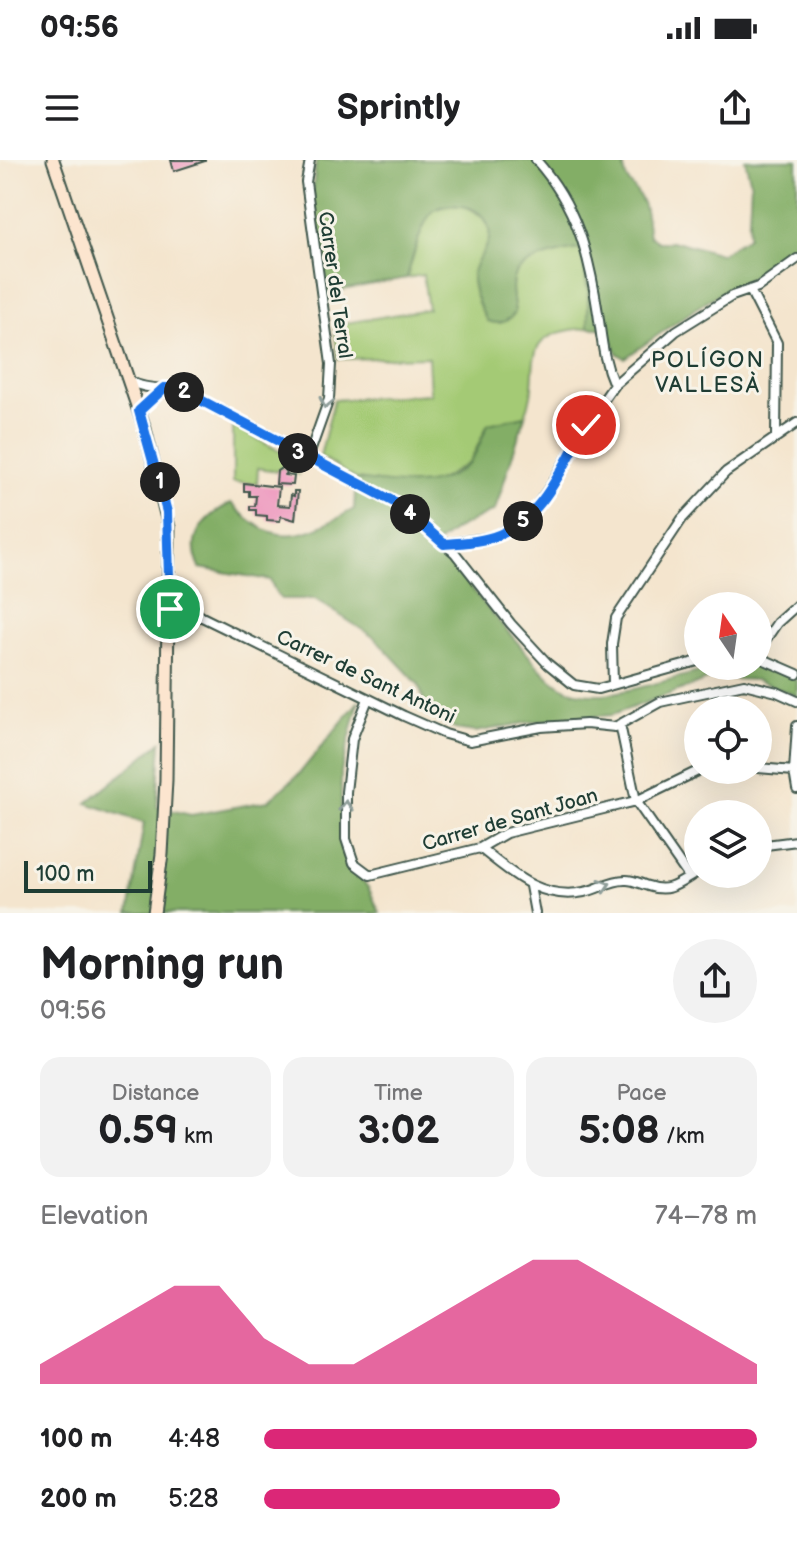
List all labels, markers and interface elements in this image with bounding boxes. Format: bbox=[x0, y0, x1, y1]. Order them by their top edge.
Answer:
text: 09:56 bbox=[40, 10, 119, 46]
icon: menu bbox=[40, 86, 84, 130]
icon: share bbox=[713, 86, 757, 130]
text: Sprintly bbox=[337, 87, 460, 130]
street label: Carrer del Terral bbox=[313, 210, 357, 360]
district label: POLÍGON VALLESÀ bbox=[651, 346, 765, 399]
pin: 2 bbox=[164, 372, 204, 412]
text: 2 bbox=[177, 378, 191, 405]
pin bbox=[552, 391, 620, 459]
one-way arrow bbox=[318, 396, 335, 410]
icon: check bbox=[564, 403, 608, 447]
pin: 3 bbox=[278, 433, 318, 473]
text: 3 bbox=[292, 439, 304, 466]
pin: 1 bbox=[140, 462, 180, 502]
text: 1 bbox=[155, 468, 165, 495]
pin: 4 bbox=[390, 494, 430, 534]
text: 4 bbox=[404, 500, 416, 527]
pin: 5 bbox=[503, 501, 543, 541]
text: 5 bbox=[517, 507, 529, 534]
pin bbox=[136, 575, 204, 643]
icon: arrive bbox=[148, 587, 192, 631]
north arrow bbox=[684, 592, 772, 680]
map controls bbox=[684, 592, 772, 888]
street label: Carrer de Sant Antoni bbox=[273, 625, 459, 729]
button: locate bbox=[684, 696, 772, 784]
street label: Carrer de Sant Joan bbox=[419, 783, 601, 857]
one-way arrow bbox=[337, 799, 355, 812]
button: layers bbox=[684, 800, 772, 888]
scale bar bbox=[24, 857, 152, 893]
text: 100 m bbox=[36, 861, 95, 888]
one-way arrow bbox=[598, 878, 612, 894]
text: Morning run bbox=[40, 939, 284, 992]
button: share bbox=[673, 939, 757, 1023]
text: 09:56 bbox=[40, 996, 106, 1027]
text: Distance bbox=[112, 1080, 199, 1107]
text: Time bbox=[374, 1080, 423, 1107]
text: Pace bbox=[616, 1080, 667, 1107]
text: 0.59 bbox=[98, 1107, 178, 1155]
text: 3:02 bbox=[358, 1107, 439, 1155]
text: 5:08 bbox=[578, 1107, 660, 1155]
text: km bbox=[178, 1123, 213, 1150]
text: /km bbox=[660, 1123, 705, 1150]
text: Elevation bbox=[40, 1201, 148, 1232]
text: 74–78 m bbox=[655, 1201, 757, 1232]
text: 100 m bbox=[40, 1424, 113, 1455]
text: 4:48 bbox=[168, 1424, 220, 1455]
text: 200 m bbox=[40, 1484, 117, 1515]
text: 5:28 bbox=[168, 1484, 219, 1515]

